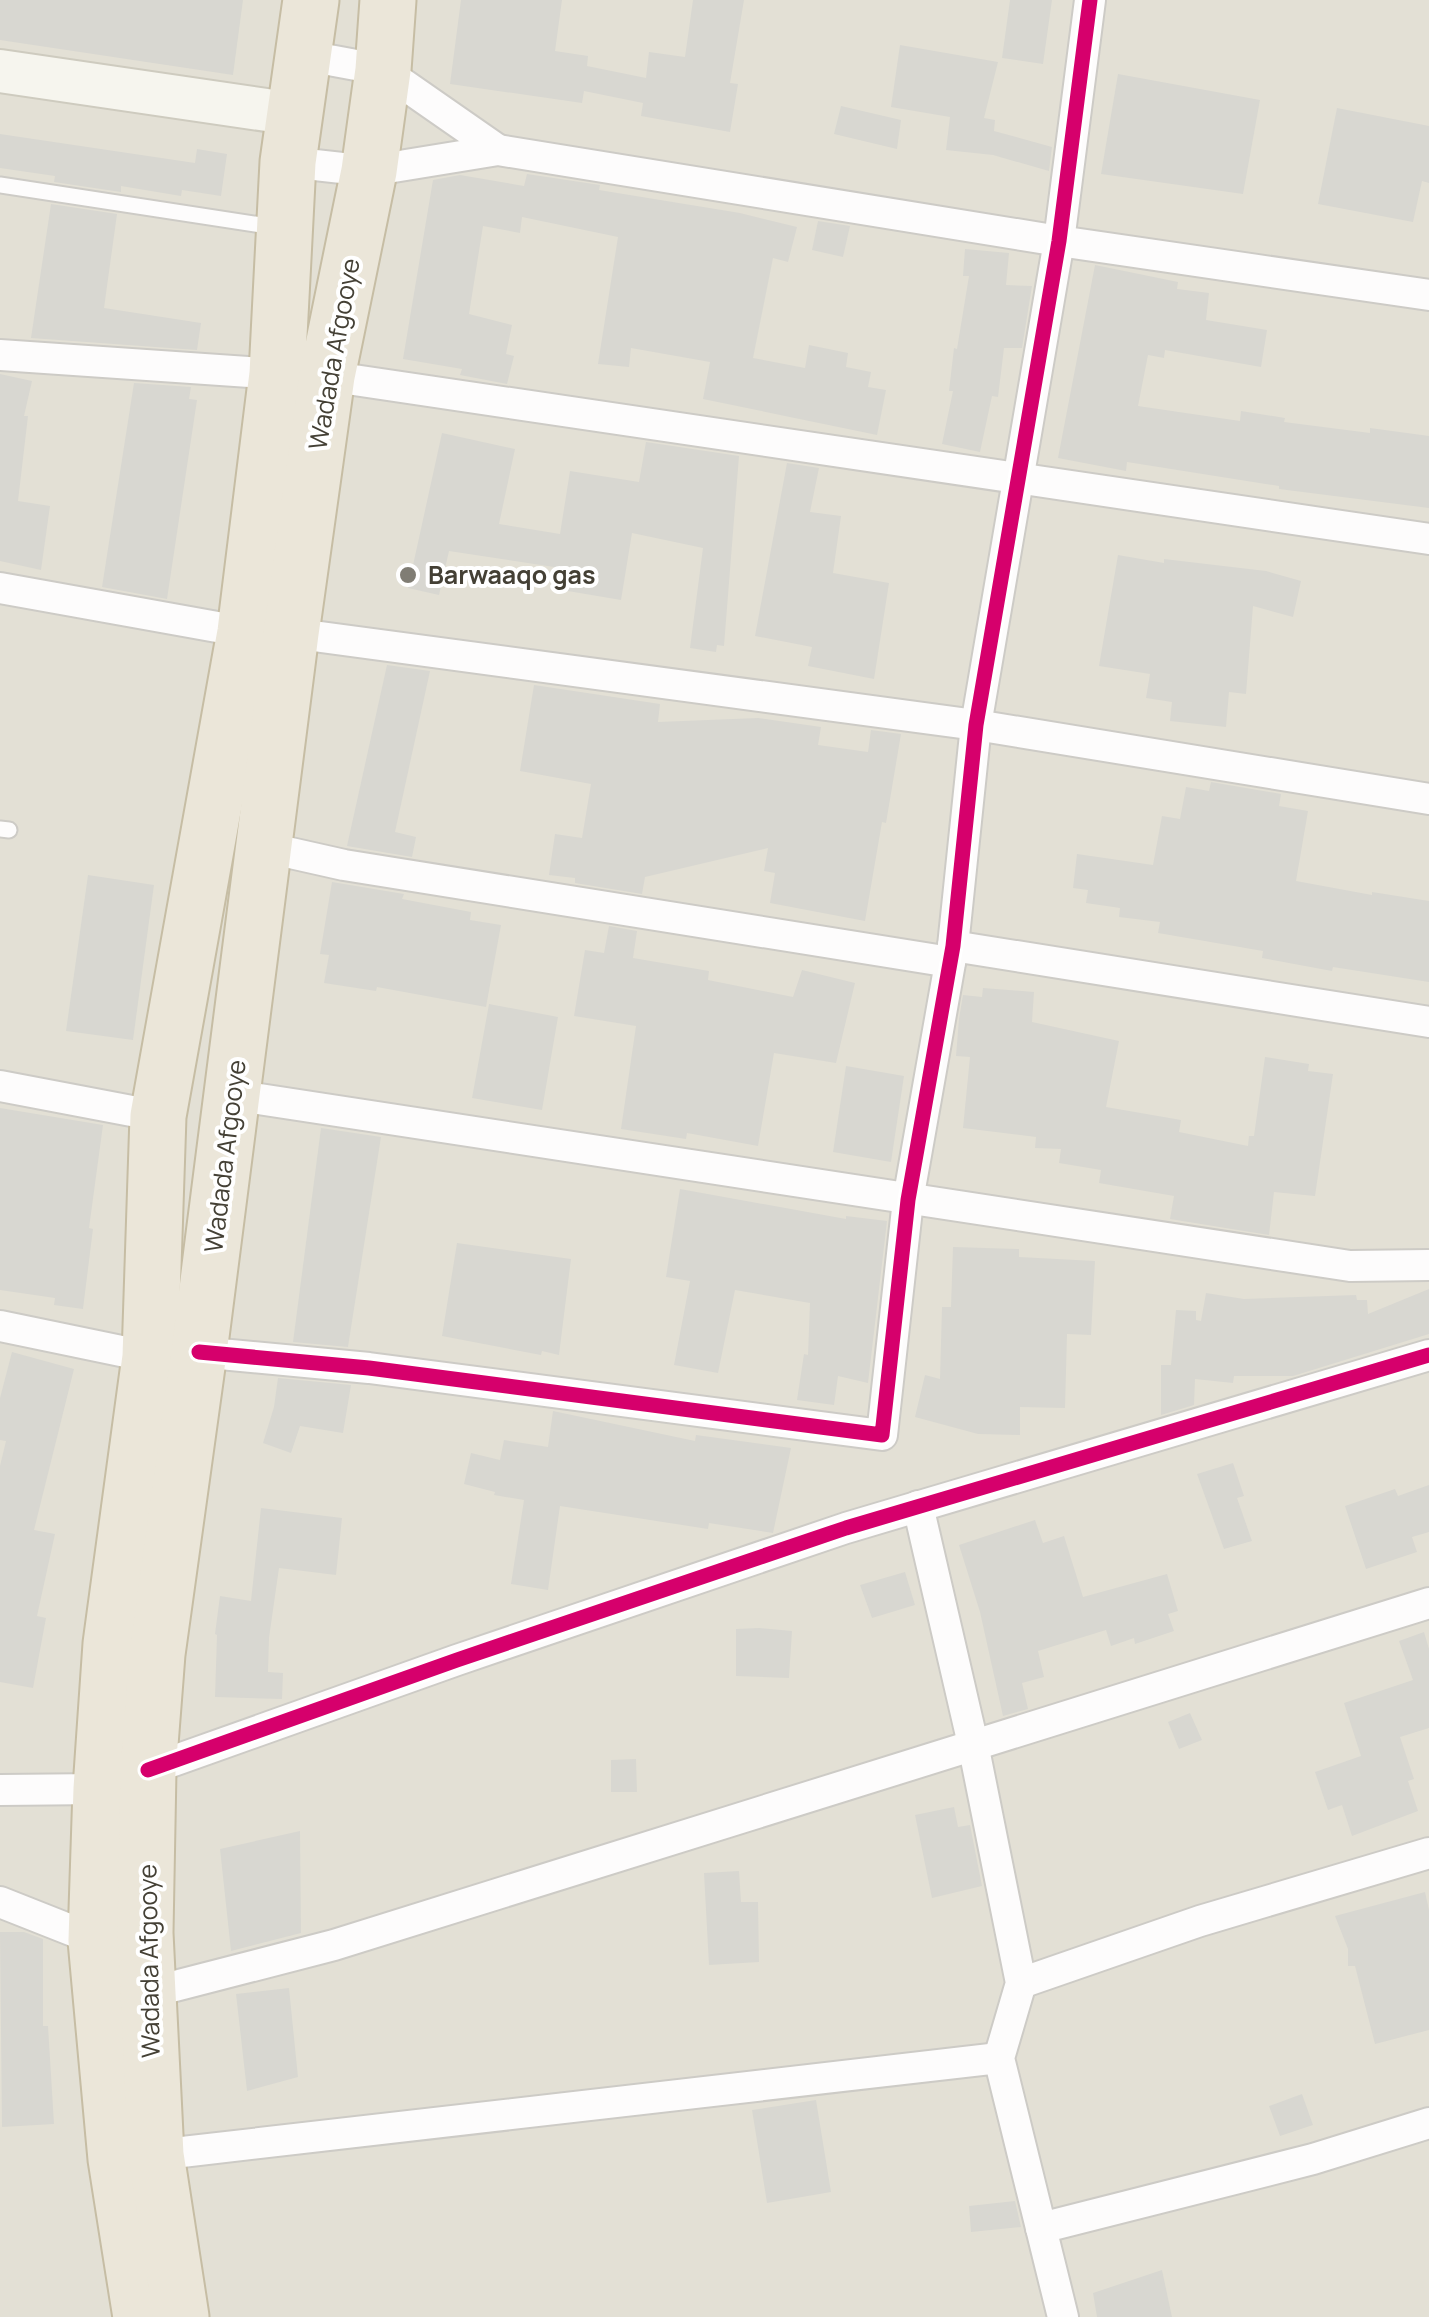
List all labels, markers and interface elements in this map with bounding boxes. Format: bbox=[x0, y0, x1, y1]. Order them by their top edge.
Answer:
street label: Wadada Afgooye bbox=[299, 255, 368, 452]
place label: Barwaaqo gas bbox=[428, 557, 595, 592]
marker: Barwaaqo gas bbox=[397, 564, 419, 586]
street label: Wadada Afgooye bbox=[195, 1058, 254, 1254]
street label: Wadada Afgooye bbox=[129, 1864, 168, 2058]

